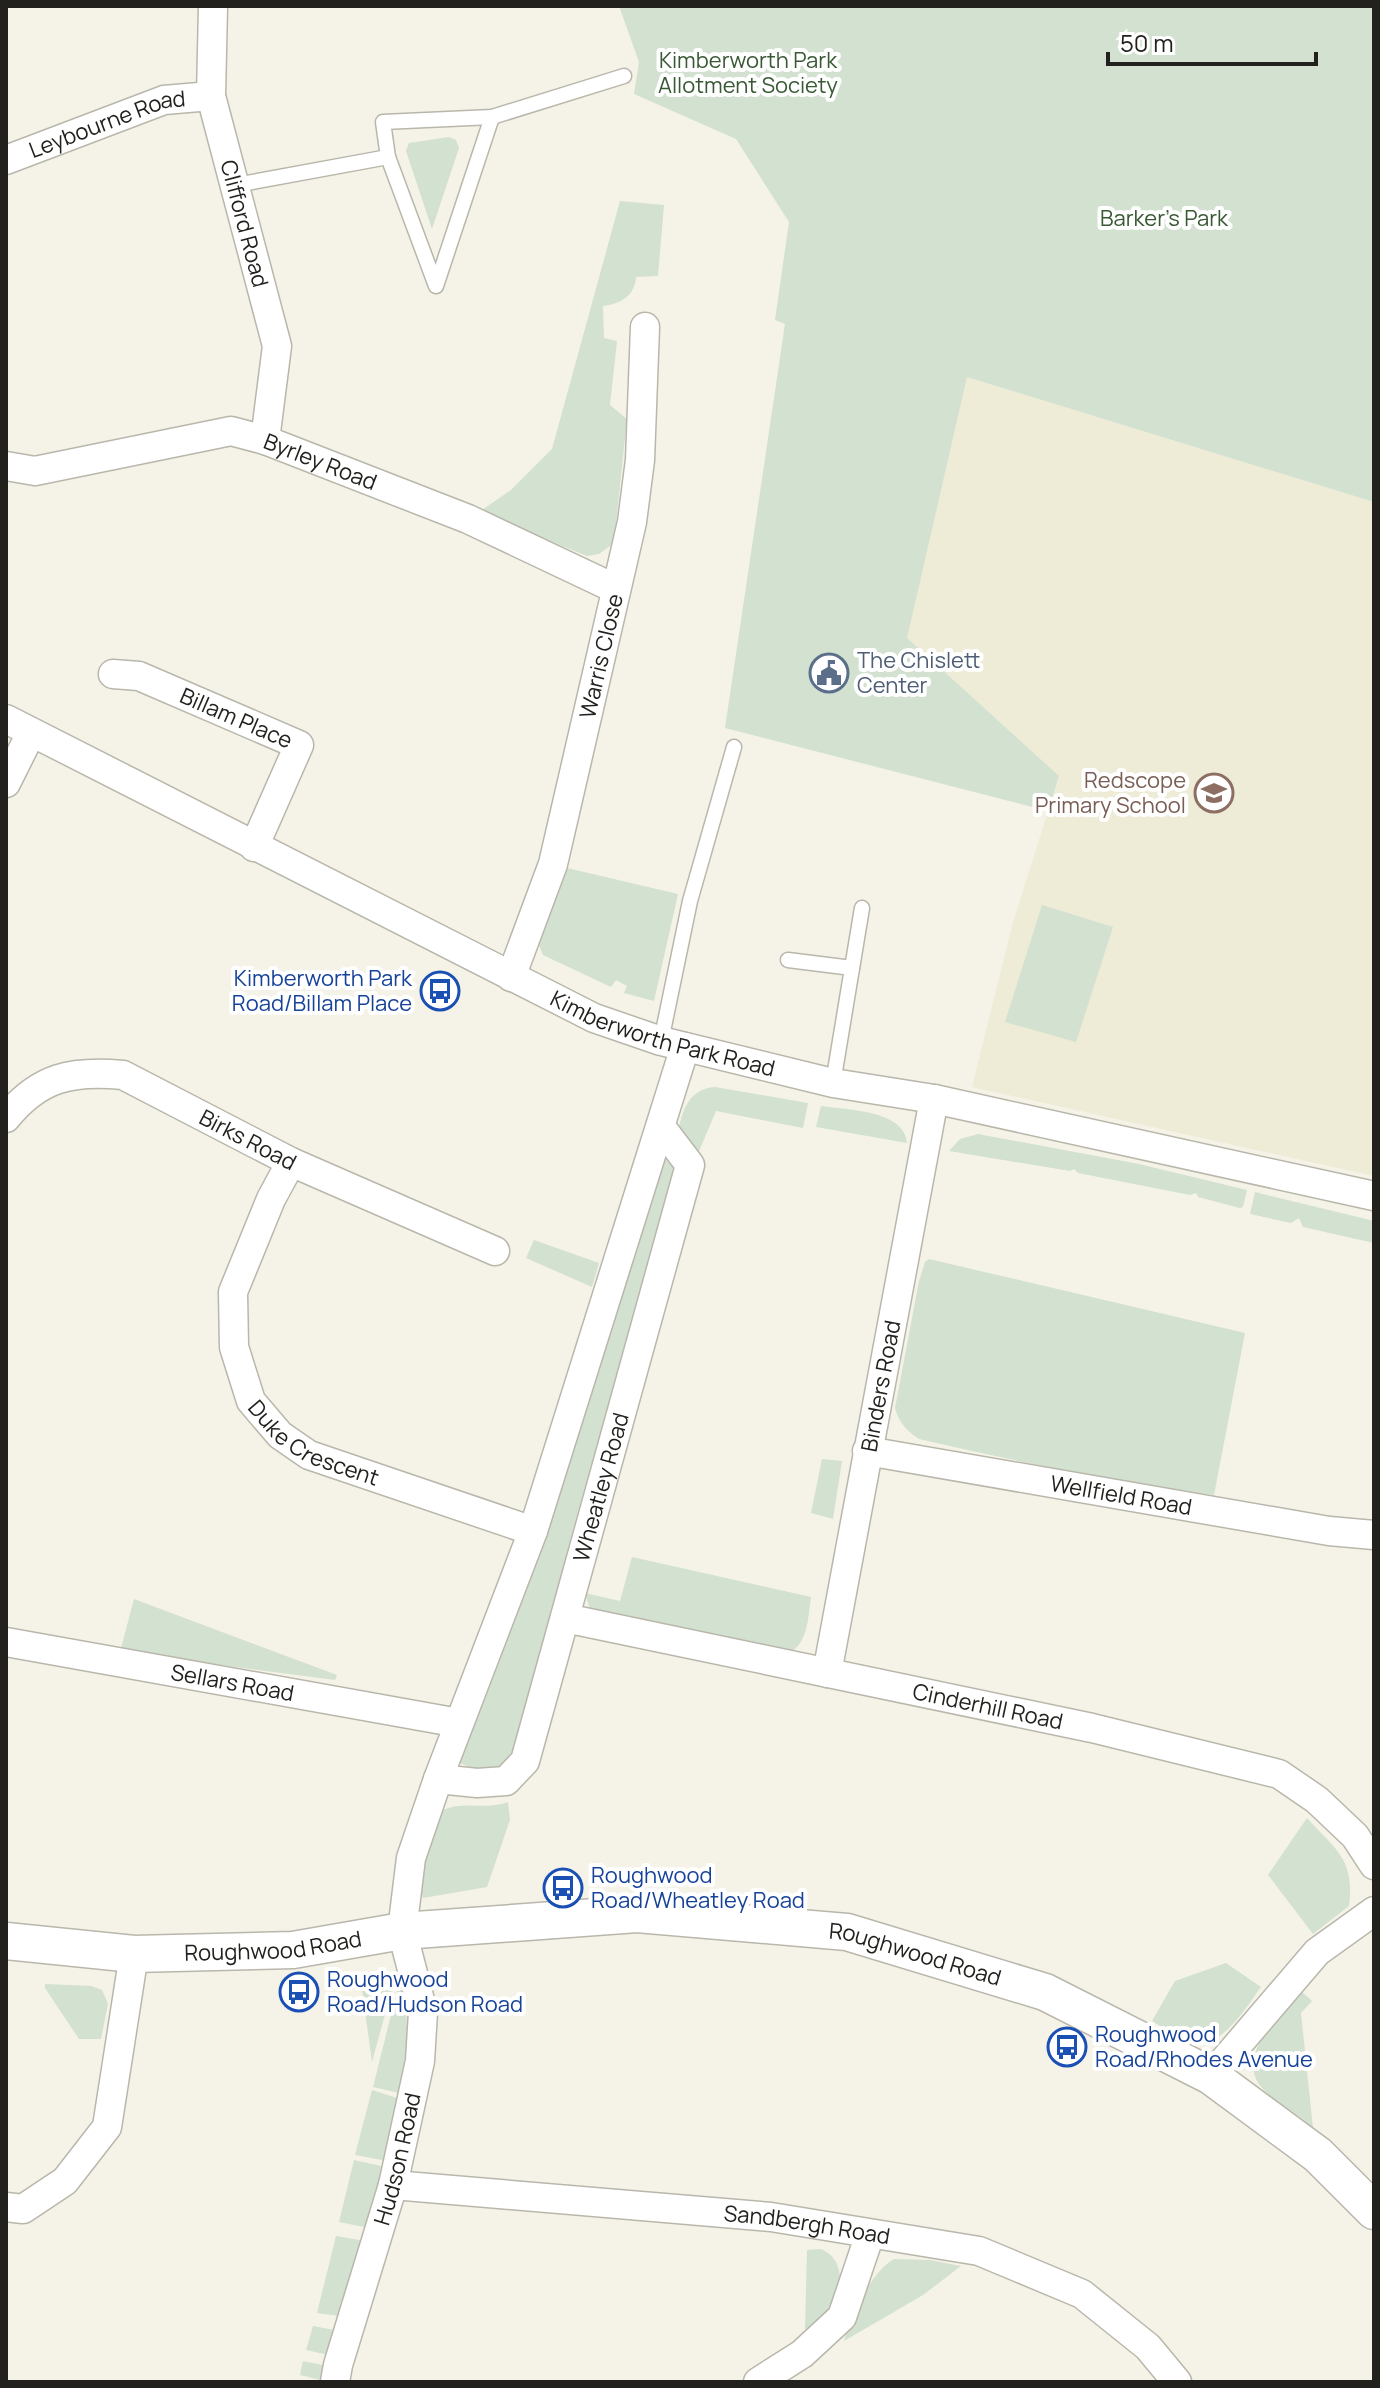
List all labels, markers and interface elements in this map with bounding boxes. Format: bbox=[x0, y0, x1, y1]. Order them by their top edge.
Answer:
scale bar bbox=[1108, 16, 1316, 66]
text: 50 m bbox=[1120, 26, 1174, 59]
park label: Kimberworth Park Allotment Society bbox=[658, 45, 838, 100]
street label: Leybourne Road bbox=[25, 83, 187, 165]
street label: Clifford Road bbox=[214, 157, 276, 291]
park label: Barker's Park bbox=[1100, 203, 1229, 233]
street label: Byrley Road bbox=[259, 426, 381, 497]
street label: Warris Close bbox=[572, 591, 630, 721]
place label: The Chislett Center bbox=[857, 645, 980, 700]
public building icon: The Chislett Center bbox=[808, 652, 850, 694]
street label: Billam Place bbox=[175, 680, 297, 755]
place label: Redscope Primary School bbox=[1035, 765, 1186, 820]
school or university icon: Redscope Primary School bbox=[1193, 772, 1235, 814]
place label: Kimberworth Park Road/Billam Place bbox=[232, 963, 413, 1018]
bus stop icon: Kimberworth Park Road/Billam Place bbox=[419, 970, 461, 1012]
street label: Kimberworth Park Road bbox=[545, 983, 778, 1083]
street label: Birks Road bbox=[194, 1102, 302, 1177]
street label: Binders Road bbox=[854, 1318, 907, 1454]
street label: Duke Crescent bbox=[241, 1393, 383, 1493]
street label: Wheatley Road bbox=[566, 1409, 636, 1565]
street label: Wellfield Road bbox=[1048, 1468, 1194, 1522]
street label: Sellars Road bbox=[168, 1657, 296, 1708]
street label: Cinderhill Road bbox=[910, 1676, 1066, 1737]
place label: Roughwood Road/Wheatley Road bbox=[591, 1860, 805, 1915]
bus stop icon: Roughwood Road/Wheatley Road bbox=[542, 1867, 584, 1909]
street label: Roughwood Road bbox=[828, 1916, 1005, 1993]
street label: Roughwood Road bbox=[184, 1923, 364, 1968]
place label: Roughwood Road/Hudson Road bbox=[327, 1964, 523, 2019]
bus stop icon: Roughwood Road/Hudson Road bbox=[278, 1971, 320, 2013]
place label: Roughwood Road/Rhodes Avenue bbox=[1095, 2019, 1313, 2074]
bus stop icon: Roughwood Road/Rhodes Avenue bbox=[1046, 2026, 1088, 2068]
street label: Hudson Road bbox=[367, 2090, 428, 2229]
street label: Sandbergh Road bbox=[723, 2198, 892, 2251]

